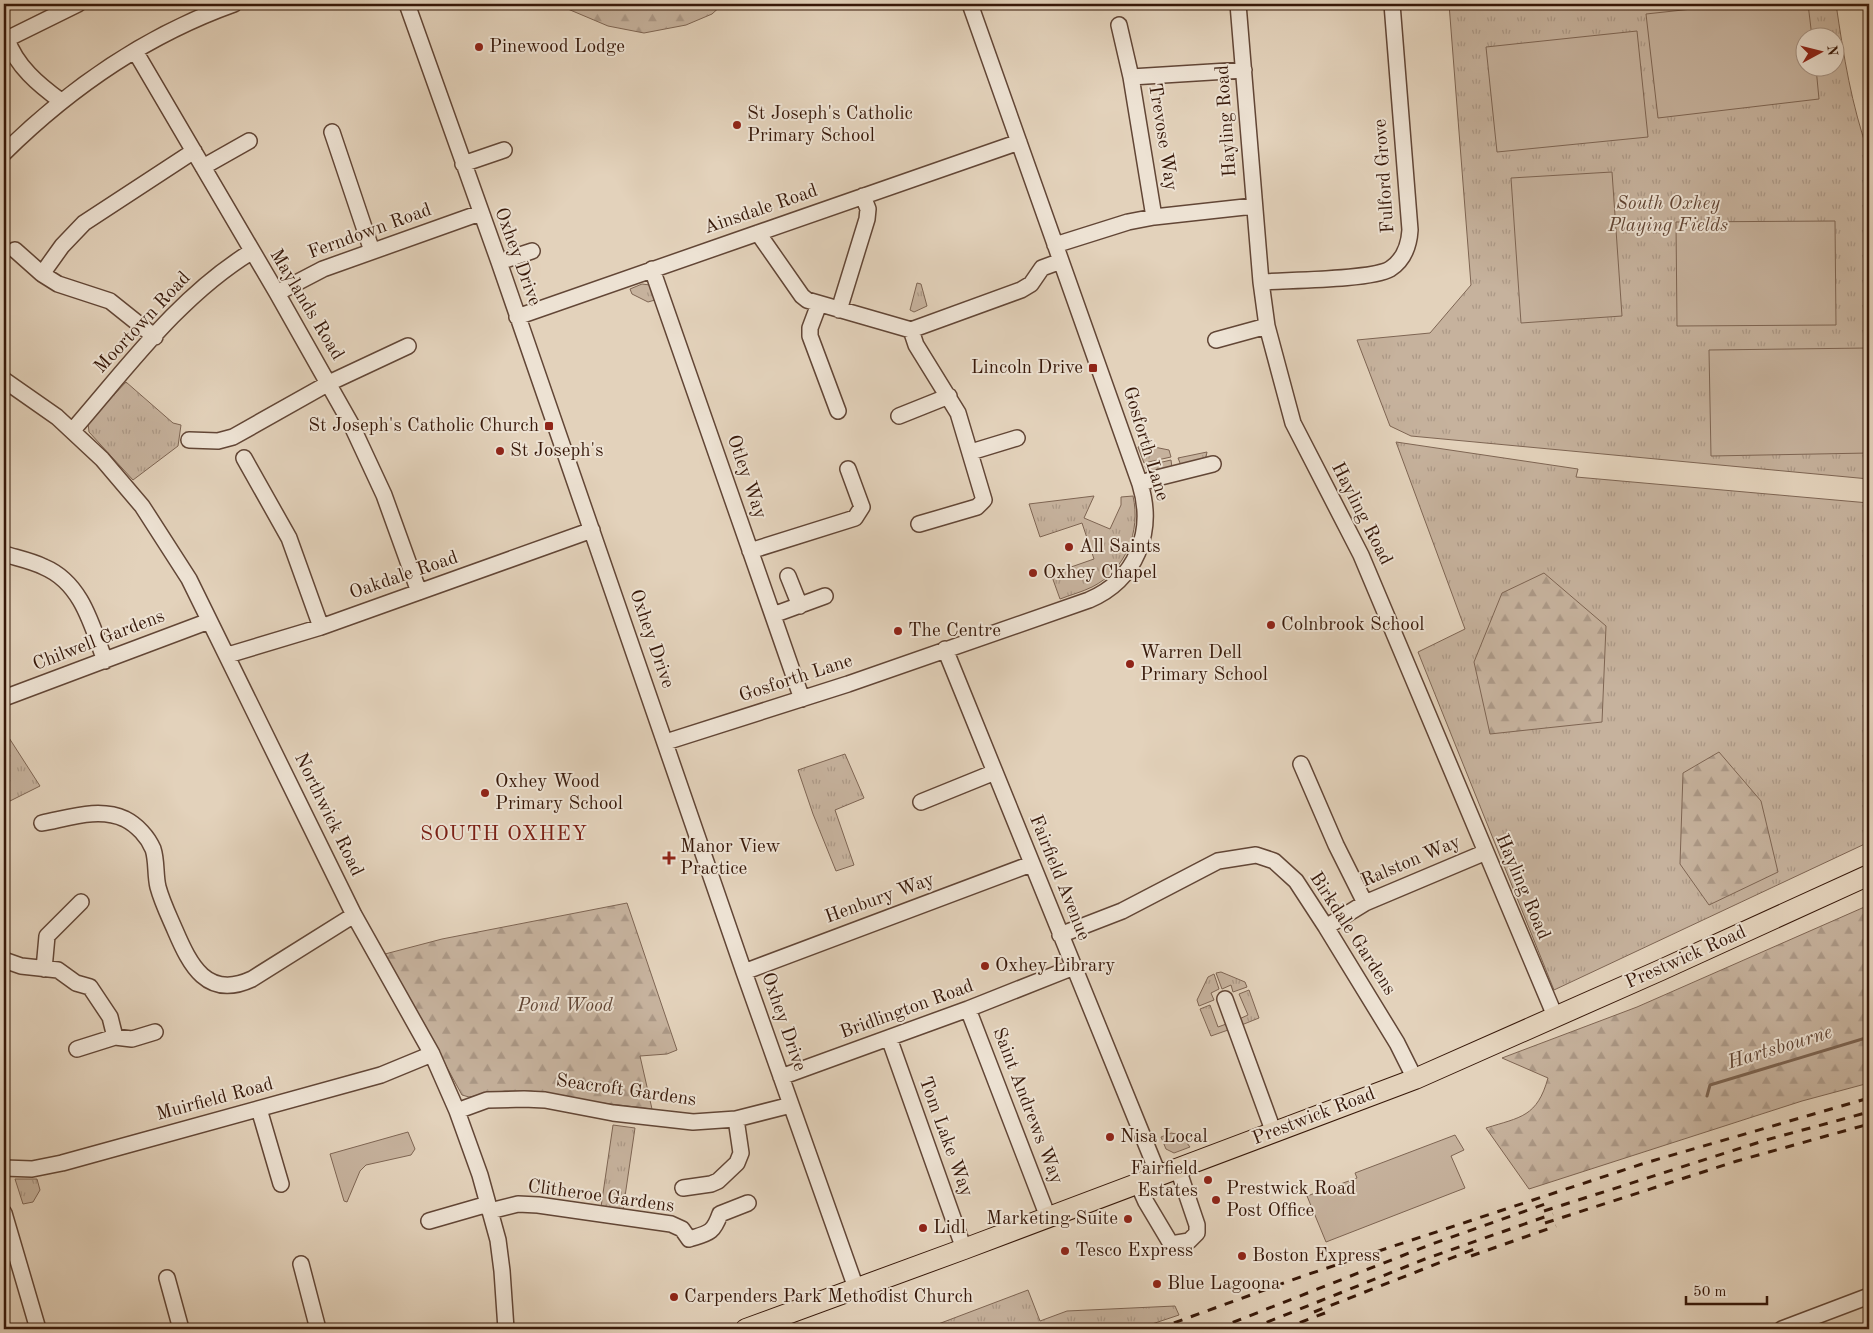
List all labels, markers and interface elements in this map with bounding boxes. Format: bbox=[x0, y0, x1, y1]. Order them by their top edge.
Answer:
north arrow bbox=[1796, 28, 1846, 78]
place label: Pinewood Lodge bbox=[489, 38, 625, 57]
marker: Pinewood Lodge bbox=[473, 41, 485, 53]
text: N bbox=[1824, 44, 1840, 57]
street label: Hayling Road bbox=[1214, 64, 1240, 178]
street label: Trevose Way bbox=[1144, 82, 1180, 192]
place label: St Joseph's Catholic Primary School bbox=[747, 105, 913, 146]
street label: Fulford Grove bbox=[1372, 118, 1398, 234]
marker: St Joseph's Catholic Primary School bbox=[731, 119, 743, 131]
street label: Ainsdale Road bbox=[702, 182, 820, 238]
park label: South Oxhey Playing Fields bbox=[1607, 195, 1728, 236]
street label: Ferndown Road bbox=[306, 201, 434, 263]
street label: Oxhey Drive bbox=[490, 205, 544, 309]
street label: Maylands Road bbox=[265, 246, 347, 364]
street label: Moortown Road bbox=[91, 269, 195, 377]
place label: Lincoln Drive bbox=[971, 359, 1083, 378]
marker: Lincoln Drive bbox=[1087, 362, 1099, 374]
street label: Gosforth Lane bbox=[1119, 385, 1171, 503]
place label: St Joseph's Catholic Church bbox=[308, 417, 539, 436]
marker: St Joseph's Catholic Church bbox=[543, 420, 555, 432]
street label: Otley Way bbox=[723, 433, 769, 521]
place label: St Joseph's bbox=[510, 442, 603, 461]
marker: St Joseph's bbox=[494, 445, 506, 457]
street label: Hayling Road bbox=[1327, 460, 1395, 569]
place label: All Saints bbox=[1079, 538, 1161, 557]
marker: All Saints bbox=[1063, 541, 1075, 553]
street label: Oakdale Road bbox=[347, 549, 461, 603]
place label: Oxhey Chapel bbox=[1043, 564, 1157, 583]
marker: Oxhey Chapel bbox=[1027, 567, 1039, 579]
street label: Oxhey Drive bbox=[625, 587, 677, 691]
street label: Chilwell Gardens bbox=[30, 607, 168, 675]
place label: Colnbrook School bbox=[1281, 616, 1425, 635]
marker: Colnbrook School bbox=[1265, 619, 1277, 631]
place label: The Centre bbox=[908, 622, 1001, 641]
marker: The Centre bbox=[892, 625, 904, 637]
place label: Warren Dell Primary School bbox=[1140, 644, 1268, 685]
street label: Gosforth Lane bbox=[737, 652, 855, 706]
marker: Warren Dell Primary School bbox=[1124, 658, 1136, 670]
street label: Northwick Road bbox=[290, 750, 366, 880]
place label: Oxhey Wood Primary School bbox=[495, 773, 623, 814]
marker: Oxhey Wood Primary School bbox=[479, 787, 491, 799]
street label: Fairfield Avenue bbox=[1025, 813, 1093, 943]
district label: SOUTH OXHEY bbox=[420, 824, 588, 845]
street label: Hayling Road bbox=[1491, 831, 1553, 943]
street label: Ralston Way bbox=[1359, 833, 1463, 891]
place label: Manor View Practice bbox=[680, 838, 781, 879]
marker: Manor View Practice bbox=[662, 851, 676, 865]
street label: Birkdale Gardens bbox=[1305, 869, 1399, 999]
street label: Henbury Way bbox=[823, 870, 937, 928]
street label: Prestwick Road bbox=[1623, 923, 1749, 993]
place label: Oxhey Library bbox=[995, 957, 1115, 976]
marker: Oxhey Library bbox=[979, 960, 991, 972]
street label: Oxhey Drive bbox=[757, 970, 809, 1074]
street label: Bridlington Road bbox=[838, 977, 976, 1043]
park label: Pond Wood bbox=[516, 997, 614, 1016]
water label: Hartsbourne bbox=[1724, 1023, 1835, 1074]
street label: Saint Andrews Way bbox=[988, 1025, 1066, 1187]
street label: Seacroft Gardens bbox=[555, 1072, 697, 1110]
street label: Muirfield Road bbox=[154, 1075, 276, 1125]
street label: Tom Lake Way bbox=[915, 1075, 975, 1199]
street label: Prestwick Road bbox=[1250, 1085, 1378, 1149]
place label: Nisa Local bbox=[1120, 1128, 1208, 1147]
marker: Nisa Local bbox=[1104, 1131, 1116, 1143]
place label: Fairfield Estates bbox=[1130, 1160, 1198, 1201]
marker: Fairfield Estates bbox=[1202, 1174, 1214, 1186]
street label: Clitheroe Gardens bbox=[526, 1177, 676, 1217]
place label: Prestwick Road Post Office bbox=[1226, 1180, 1356, 1221]
marker: Prestwick Road Post Office bbox=[1210, 1194, 1222, 1206]
place label: Marketing Suite bbox=[986, 1210, 1118, 1229]
marker: Marketing Suite bbox=[1122, 1213, 1134, 1225]
place label: Lidl bbox=[933, 1219, 966, 1238]
marker: Lidl bbox=[917, 1222, 929, 1234]
place label: Tesco Express bbox=[1075, 1242, 1193, 1261]
marker: Tesco Express bbox=[1059, 1245, 1071, 1257]
place label: Boston Express bbox=[1252, 1247, 1380, 1266]
marker: Boston Express bbox=[1236, 1250, 1248, 1262]
scale bar bbox=[1686, 1273, 1767, 1305]
place label: Blue Lagoona bbox=[1167, 1275, 1281, 1294]
marker: Blue Lagoona bbox=[1151, 1278, 1163, 1290]
text: 50 m bbox=[1693, 1285, 1727, 1300]
place label: Carpenders Park Methodist Church bbox=[684, 1288, 973, 1307]
marker: Carpenders Park Methodist Church bbox=[668, 1291, 680, 1303]

